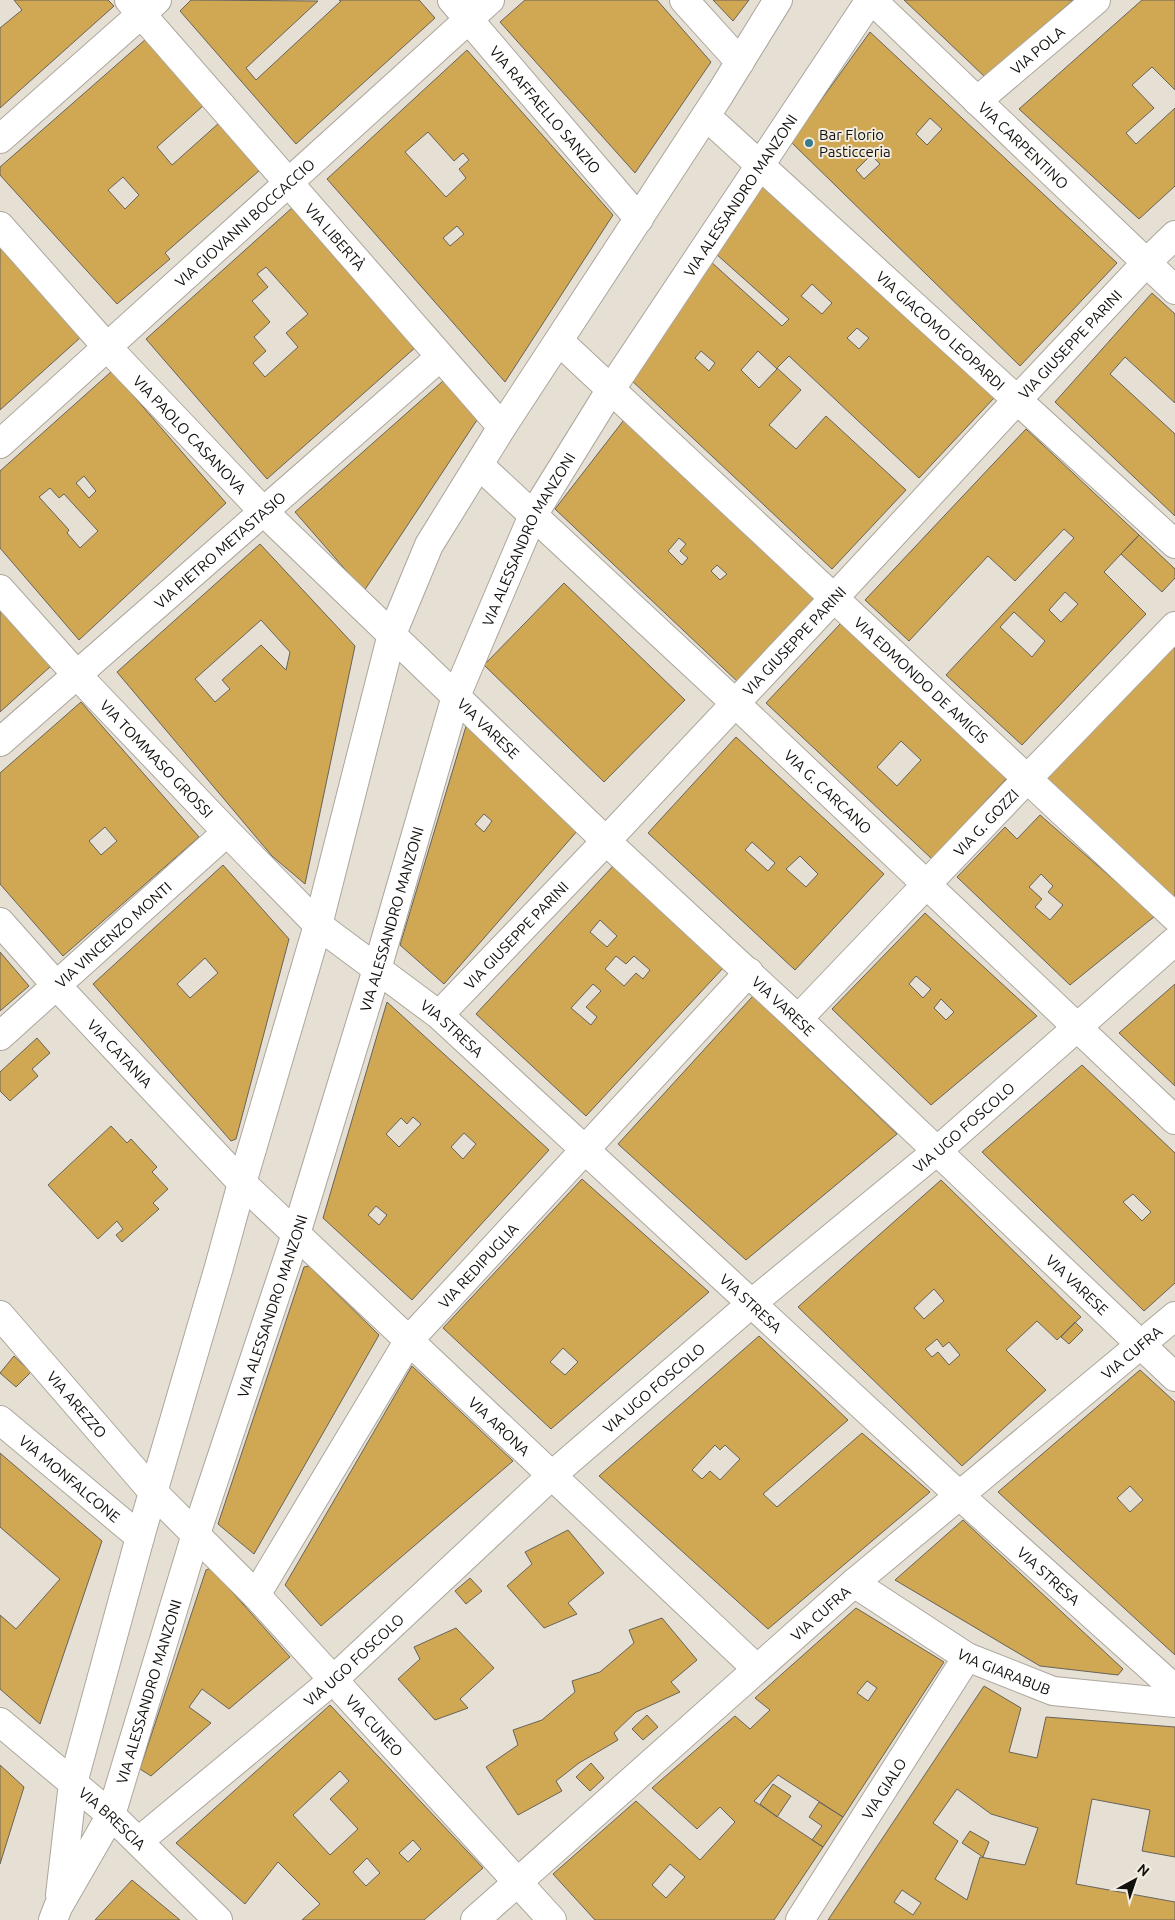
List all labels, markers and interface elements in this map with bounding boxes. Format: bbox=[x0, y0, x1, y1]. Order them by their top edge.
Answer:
street label: VIA POLA bbox=[1007, 22, 1068, 77]
street label: VIA RAFFAELLO SANZIO bbox=[487, 42, 604, 177]
street label: VIA CARPENTINO bbox=[975, 98, 1072, 192]
street label: VIA ALESSANDRO MANZONI bbox=[680, 111, 800, 280]
place label: Bar Florio Pasticceria bbox=[819, 126, 891, 160]
marker: Bar Florio Pasticceria bbox=[803, 137, 815, 149]
street label: VIA GIOVANNI BOCCACCIO bbox=[171, 155, 318, 290]
street label: VIA LIBERTÀ bbox=[302, 200, 369, 273]
street label: VIA GIACOMO LEOPARDI bbox=[873, 267, 1009, 393]
street label: VIA GIUSEPPE PARINI bbox=[1015, 286, 1125, 402]
street label: VIA PAOLO CASANOVA bbox=[130, 372, 250, 497]
street label: VIA ALESSANDRO MANZONI bbox=[478, 449, 578, 629]
street label: VIA PIETRO METASTASIO bbox=[151, 488, 289, 612]
street label: VIA GIUSEPPE PARINI bbox=[739, 583, 849, 698]
street label: VIA EDMONDO DE AMICIS bbox=[851, 613, 992, 746]
street label: VIA VARESE bbox=[454, 695, 523, 762]
street label: VIA TOMMASO GROSSI bbox=[97, 696, 217, 821]
street label: VIA G. CARCANO bbox=[781, 746, 876, 837]
street label: VIA G. GOZZI bbox=[950, 785, 1022, 859]
street label: VIA ALESSANDRO MANZONI bbox=[356, 825, 426, 1013]
street label: VIA VINCENZO MONTI bbox=[52, 878, 175, 991]
street label: VIA GIUSEPPE PARINI bbox=[460, 878, 571, 992]
street label: VIA VARESE bbox=[749, 972, 818, 1039]
street label: VIA STRESA bbox=[417, 996, 487, 1060]
street label: VIA CATANIA bbox=[84, 1016, 156, 1091]
street label: VIA UGO FOSCOLO bbox=[909, 1078, 1018, 1176]
street label: VIA ALESSANDRO MANZONI bbox=[234, 1212, 310, 1400]
street label: VIA REDIPUGLIA bbox=[435, 1219, 521, 1311]
street label: VIA VARESE bbox=[1043, 1251, 1112, 1318]
street label: VIA STRESA bbox=[716, 1270, 786, 1336]
street label: VIA CUFRA bbox=[1098, 1322, 1165, 1382]
street label: VIA UGO FOSCOLO bbox=[599, 1339, 708, 1436]
street label: VIA AREZZO bbox=[44, 1367, 111, 1441]
street label: VIA ARONA bbox=[465, 1393, 534, 1459]
street label: VIA MONFALCONE bbox=[16, 1431, 124, 1525]
street label: VIA STRESA bbox=[1014, 1543, 1084, 1608]
street label: VIA CUFRA bbox=[787, 1582, 854, 1644]
street label: VIA ALESSANDRO MANZONI bbox=[112, 1597, 184, 1786]
street label: VIA UGO FOSCOLO bbox=[300, 1610, 407, 1709]
street label: VIA GIARABUB bbox=[954, 1645, 1053, 1698]
street label: VIA CUNEO bbox=[343, 1691, 407, 1759]
street label: VIA GIALO bbox=[858, 1755, 909, 1822]
street label: VIA BRESCIA bbox=[76, 1783, 150, 1853]
north arrow bbox=[1110, 1855, 1160, 1905]
text: N bbox=[1134, 1861, 1153, 1880]

